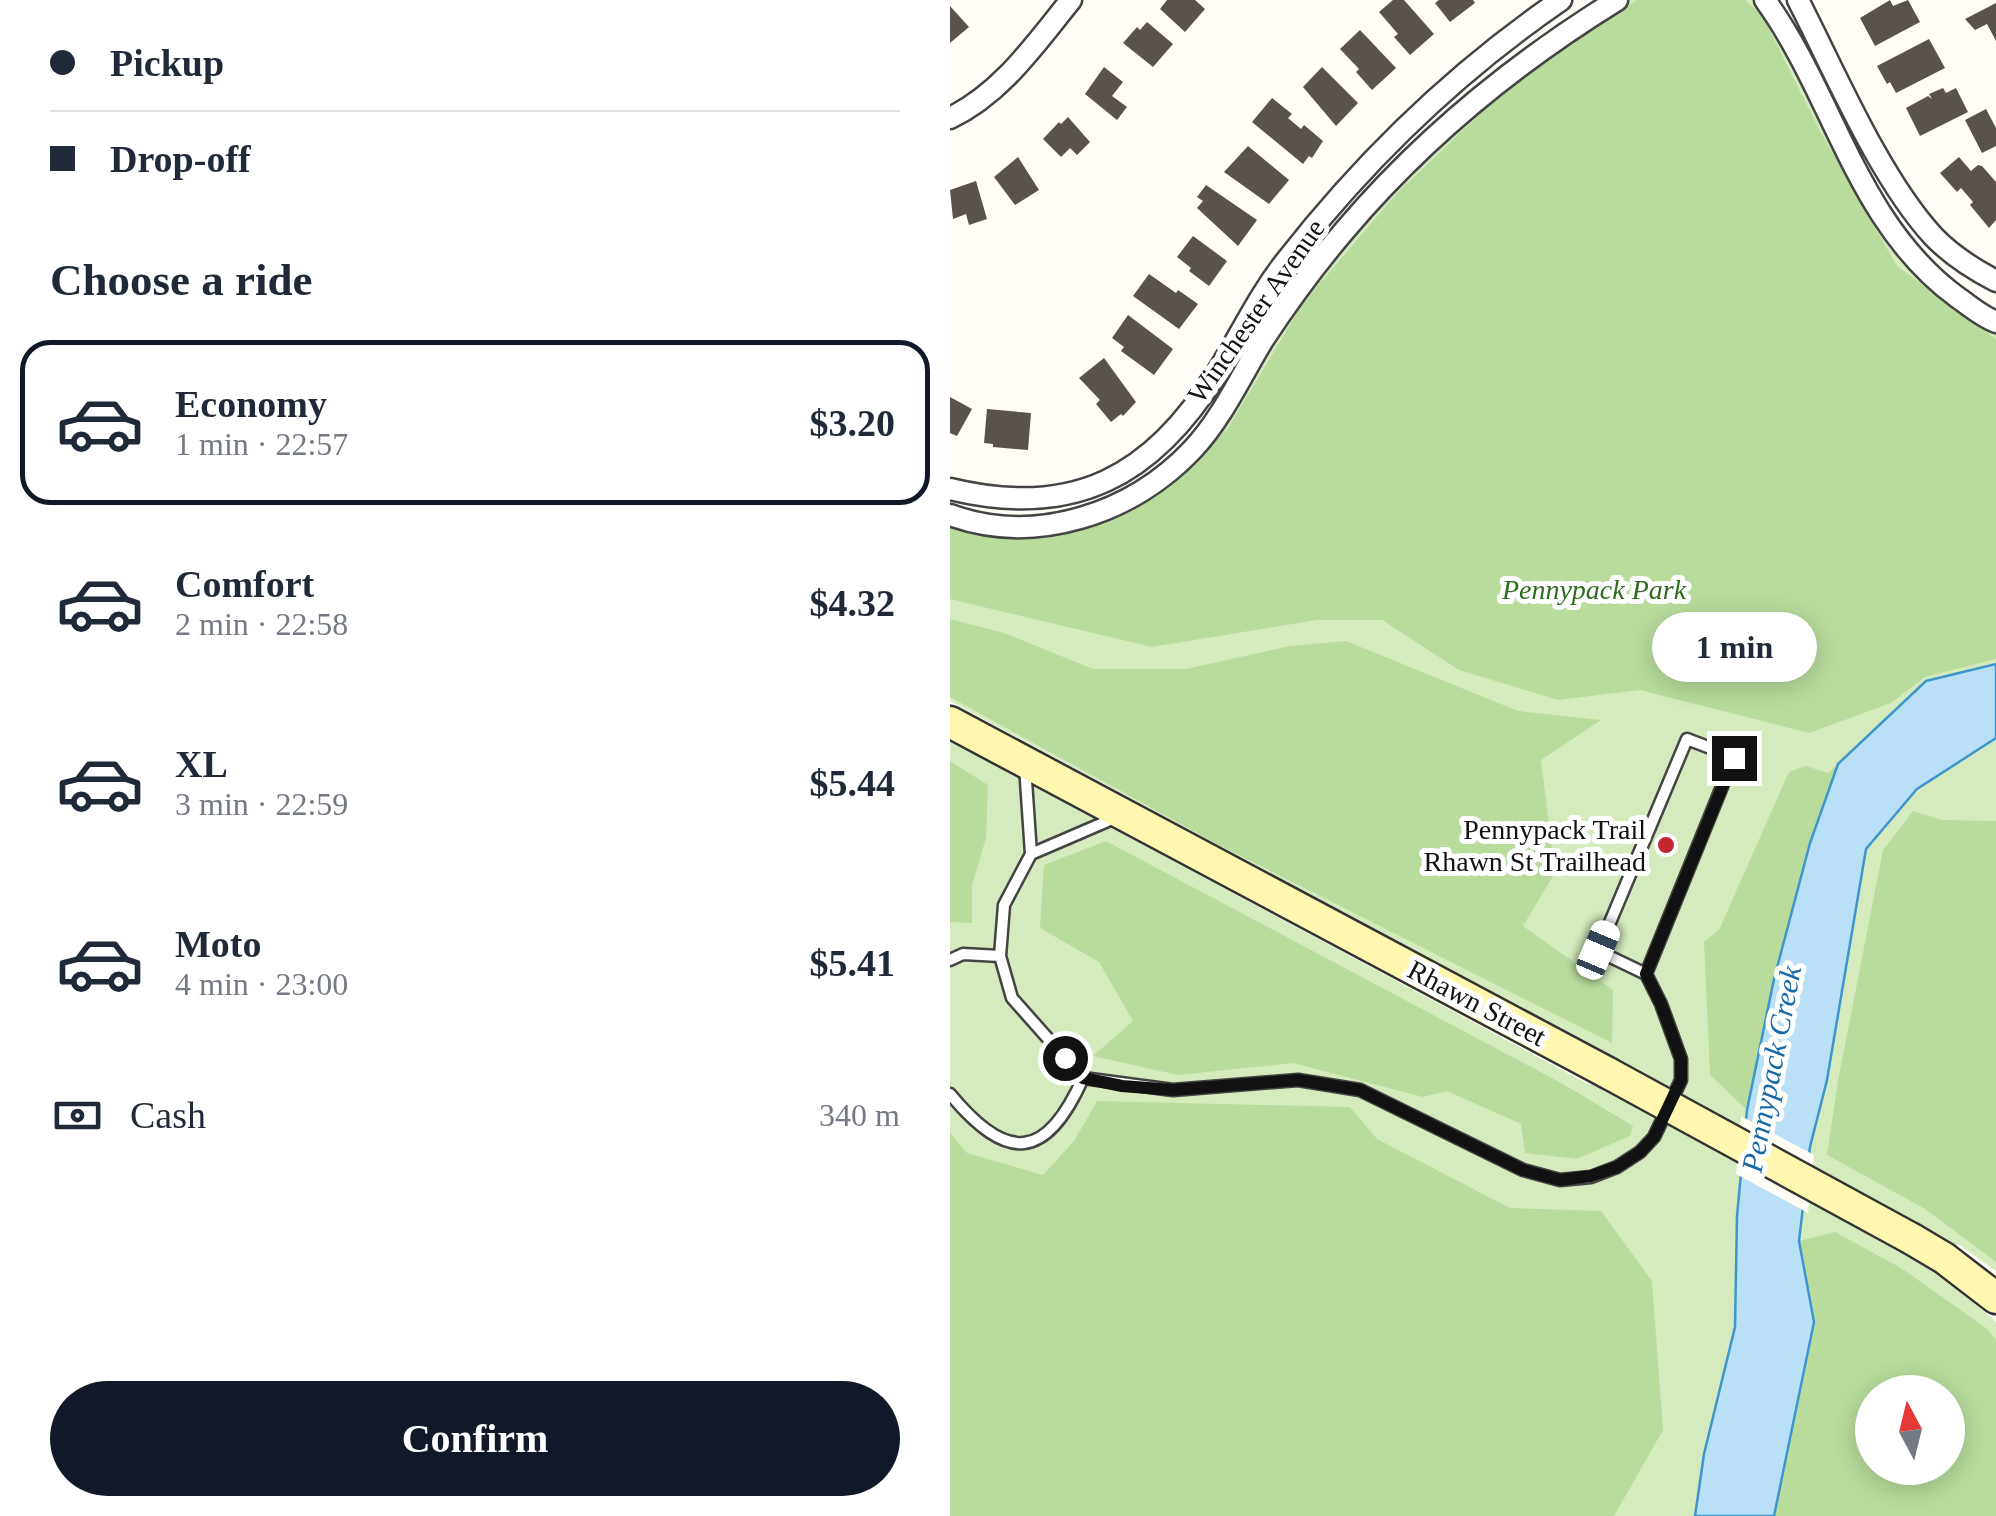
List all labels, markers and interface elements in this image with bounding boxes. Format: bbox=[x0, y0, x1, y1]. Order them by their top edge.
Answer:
text: Pickup bbox=[110, 42, 224, 84]
text: Drop-off bbox=[110, 138, 251, 180]
street label: Winchester Avenue bbox=[1181, 213, 1331, 409]
text: Choose a ride bbox=[50, 255, 313, 305]
icon: car bbox=[55, 378, 145, 468]
text: Economy bbox=[175, 383, 327, 425]
text: $3.20 bbox=[810, 402, 895, 444]
text: 1 min · 22:57 bbox=[175, 426, 348, 462]
icon: car bbox=[55, 558, 145, 648]
text: Comfort bbox=[175, 563, 314, 605]
park label: Pennypack Park bbox=[1501, 574, 1687, 605]
text: $4.32 bbox=[810, 582, 895, 624]
text: 2 min · 22:58 bbox=[175, 606, 348, 642]
callout: 1 min bbox=[1652, 613, 1816, 683]
text: 1 min bbox=[1696, 629, 1773, 665]
route end bbox=[1712, 736, 1757, 781]
icon: car bbox=[55, 738, 145, 828]
text: XL bbox=[175, 743, 228, 785]
text: $5.44 bbox=[810, 762, 895, 804]
text: 3 min · 22:59 bbox=[175, 786, 348, 822]
place label: Pennypack Trail Rhawn St Trailhead bbox=[1424, 814, 1646, 877]
marker: Pennypack Trail Rhawn St Trailhead bbox=[1655, 834, 1677, 856]
car bbox=[1572, 917, 1624, 983]
icon: car bbox=[55, 918, 145, 1008]
text: Moto bbox=[175, 923, 262, 965]
text: $5.41 bbox=[810, 942, 895, 984]
street label: Rhawn Street bbox=[1403, 954, 1551, 1052]
water label: Pennypack Creek bbox=[1735, 962, 1807, 1176]
text: 4 min · 23:00 bbox=[175, 966, 348, 1002]
route start bbox=[1043, 1036, 1088, 1081]
icon: cash bbox=[50, 1088, 105, 1143]
text: Cash bbox=[130, 1094, 206, 1136]
text: 340 m bbox=[819, 1097, 900, 1133]
north arrow bbox=[1855, 1375, 1965, 1485]
map controls bbox=[1855, 1375, 1965, 1485]
button: Confirm bbox=[50, 1381, 900, 1496]

